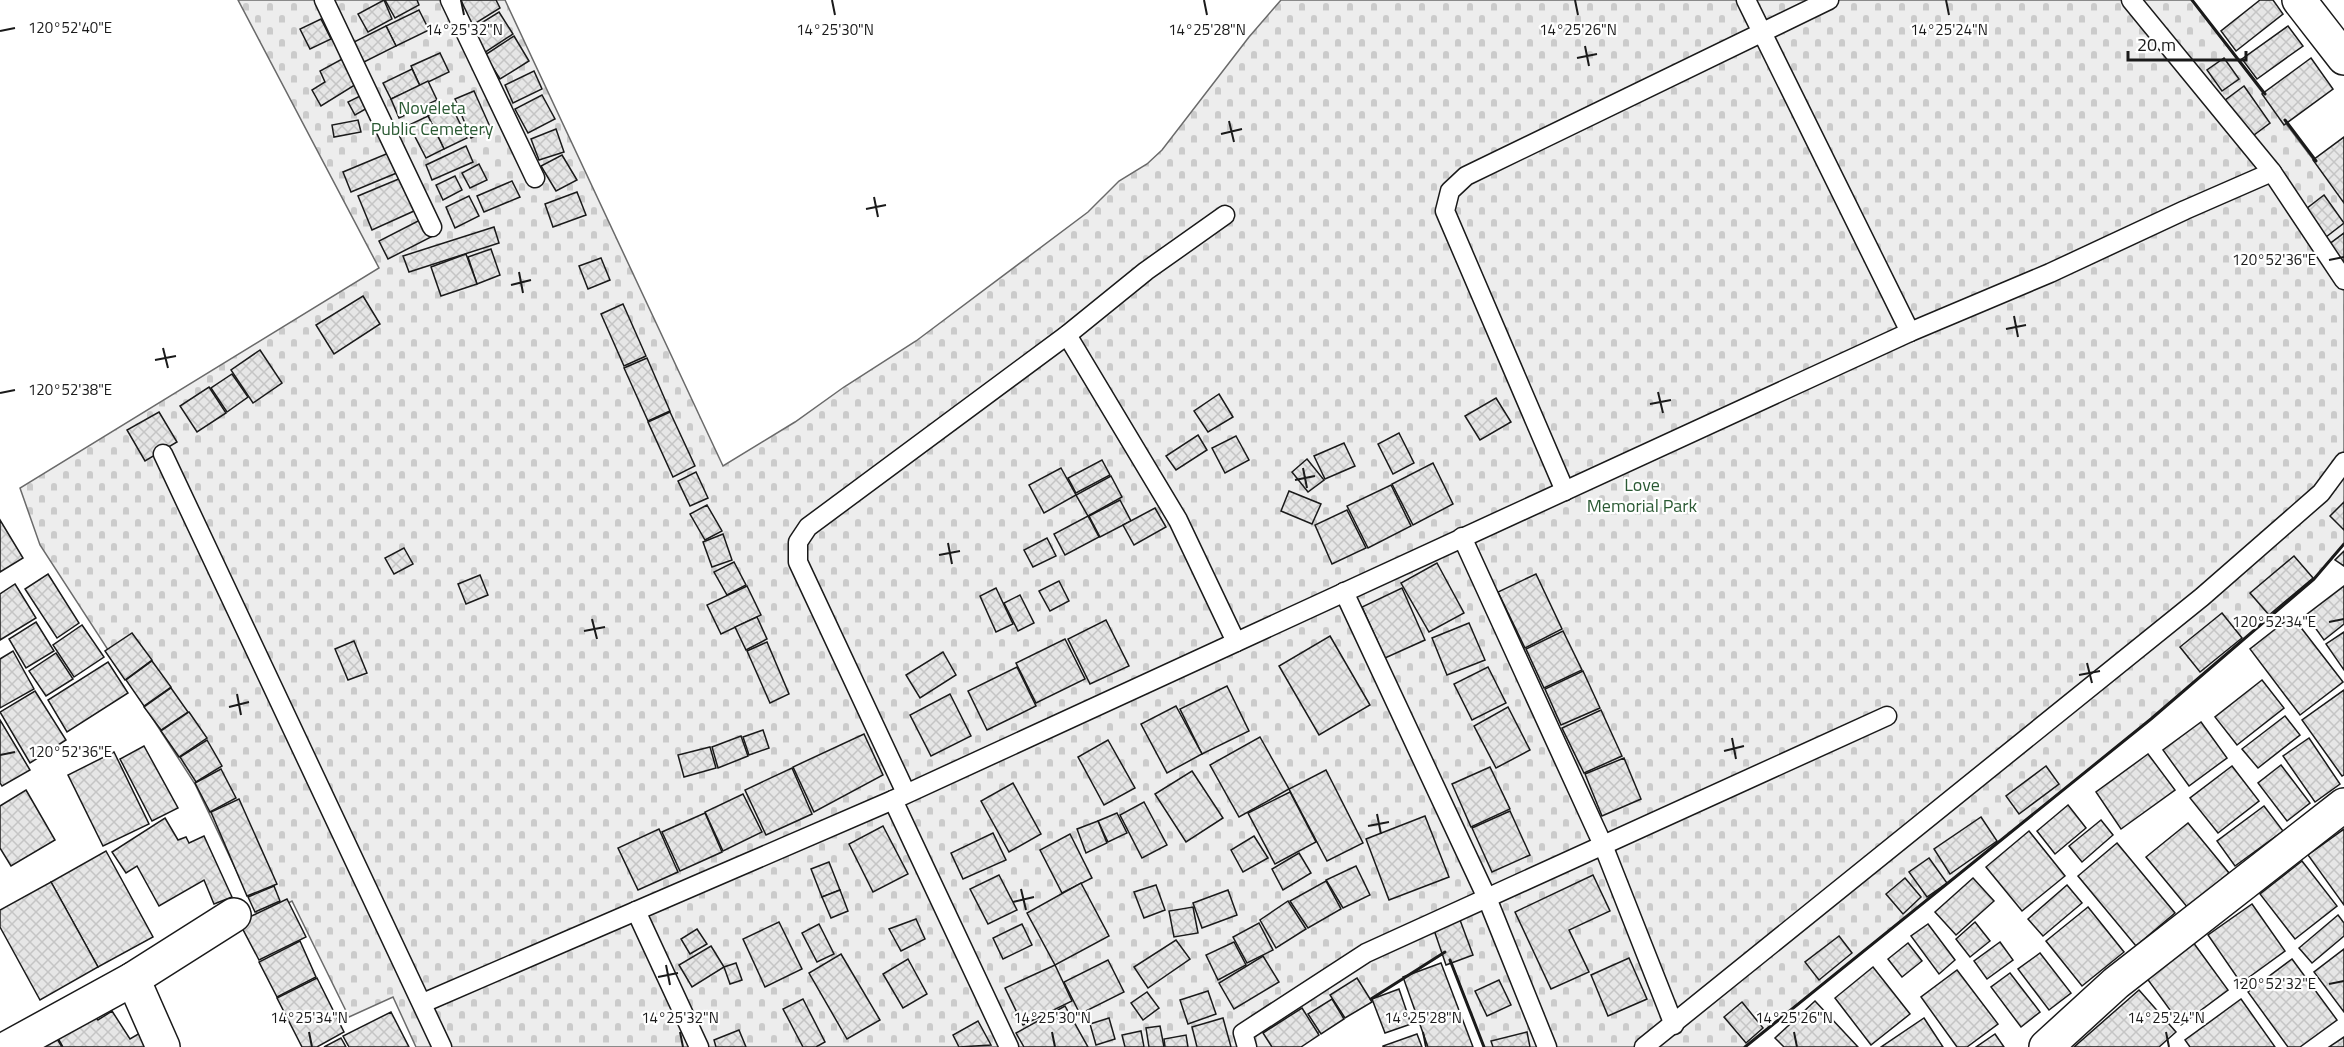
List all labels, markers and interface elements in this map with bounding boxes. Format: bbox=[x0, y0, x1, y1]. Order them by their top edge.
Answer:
text: 120°52'40"E bbox=[28, 16, 112, 39]
text: 14°25'32"N bbox=[425, 18, 503, 41]
text: 14°25'30"N bbox=[796, 18, 874, 41]
text: 14°25'28"N bbox=[1168, 18, 1246, 41]
text: 14°25'26"N bbox=[1539, 18, 1617, 41]
text: 14°25'24"N bbox=[1910, 18, 1988, 41]
scale bar bbox=[2128, 24, 2246, 62]
text: 20 m bbox=[2137, 31, 2176, 58]
park label: Noveleta Public Cemetery bbox=[371, 94, 494, 142]
text: 120°52'36"E bbox=[2232, 248, 2316, 271]
text: 120°52'38"E bbox=[28, 378, 112, 401]
park label: Love Memorial Park bbox=[1587, 471, 1698, 519]
text: 120°52'34"E bbox=[2232, 610, 2316, 633]
text: 120°52'36"E bbox=[28, 740, 112, 763]
text: 120°52'32"E bbox=[2232, 972, 2316, 995]
text: 14°25'34"N bbox=[270, 1006, 348, 1029]
text: 14°25'32"N bbox=[641, 1006, 719, 1029]
text: 14°25'30"N bbox=[1013, 1006, 1091, 1029]
text: 14°25'28"N bbox=[1384, 1006, 1462, 1029]
text: 14°25'26"N bbox=[1755, 1006, 1833, 1029]
text: 14°25'24"N bbox=[2127, 1006, 2205, 1029]

